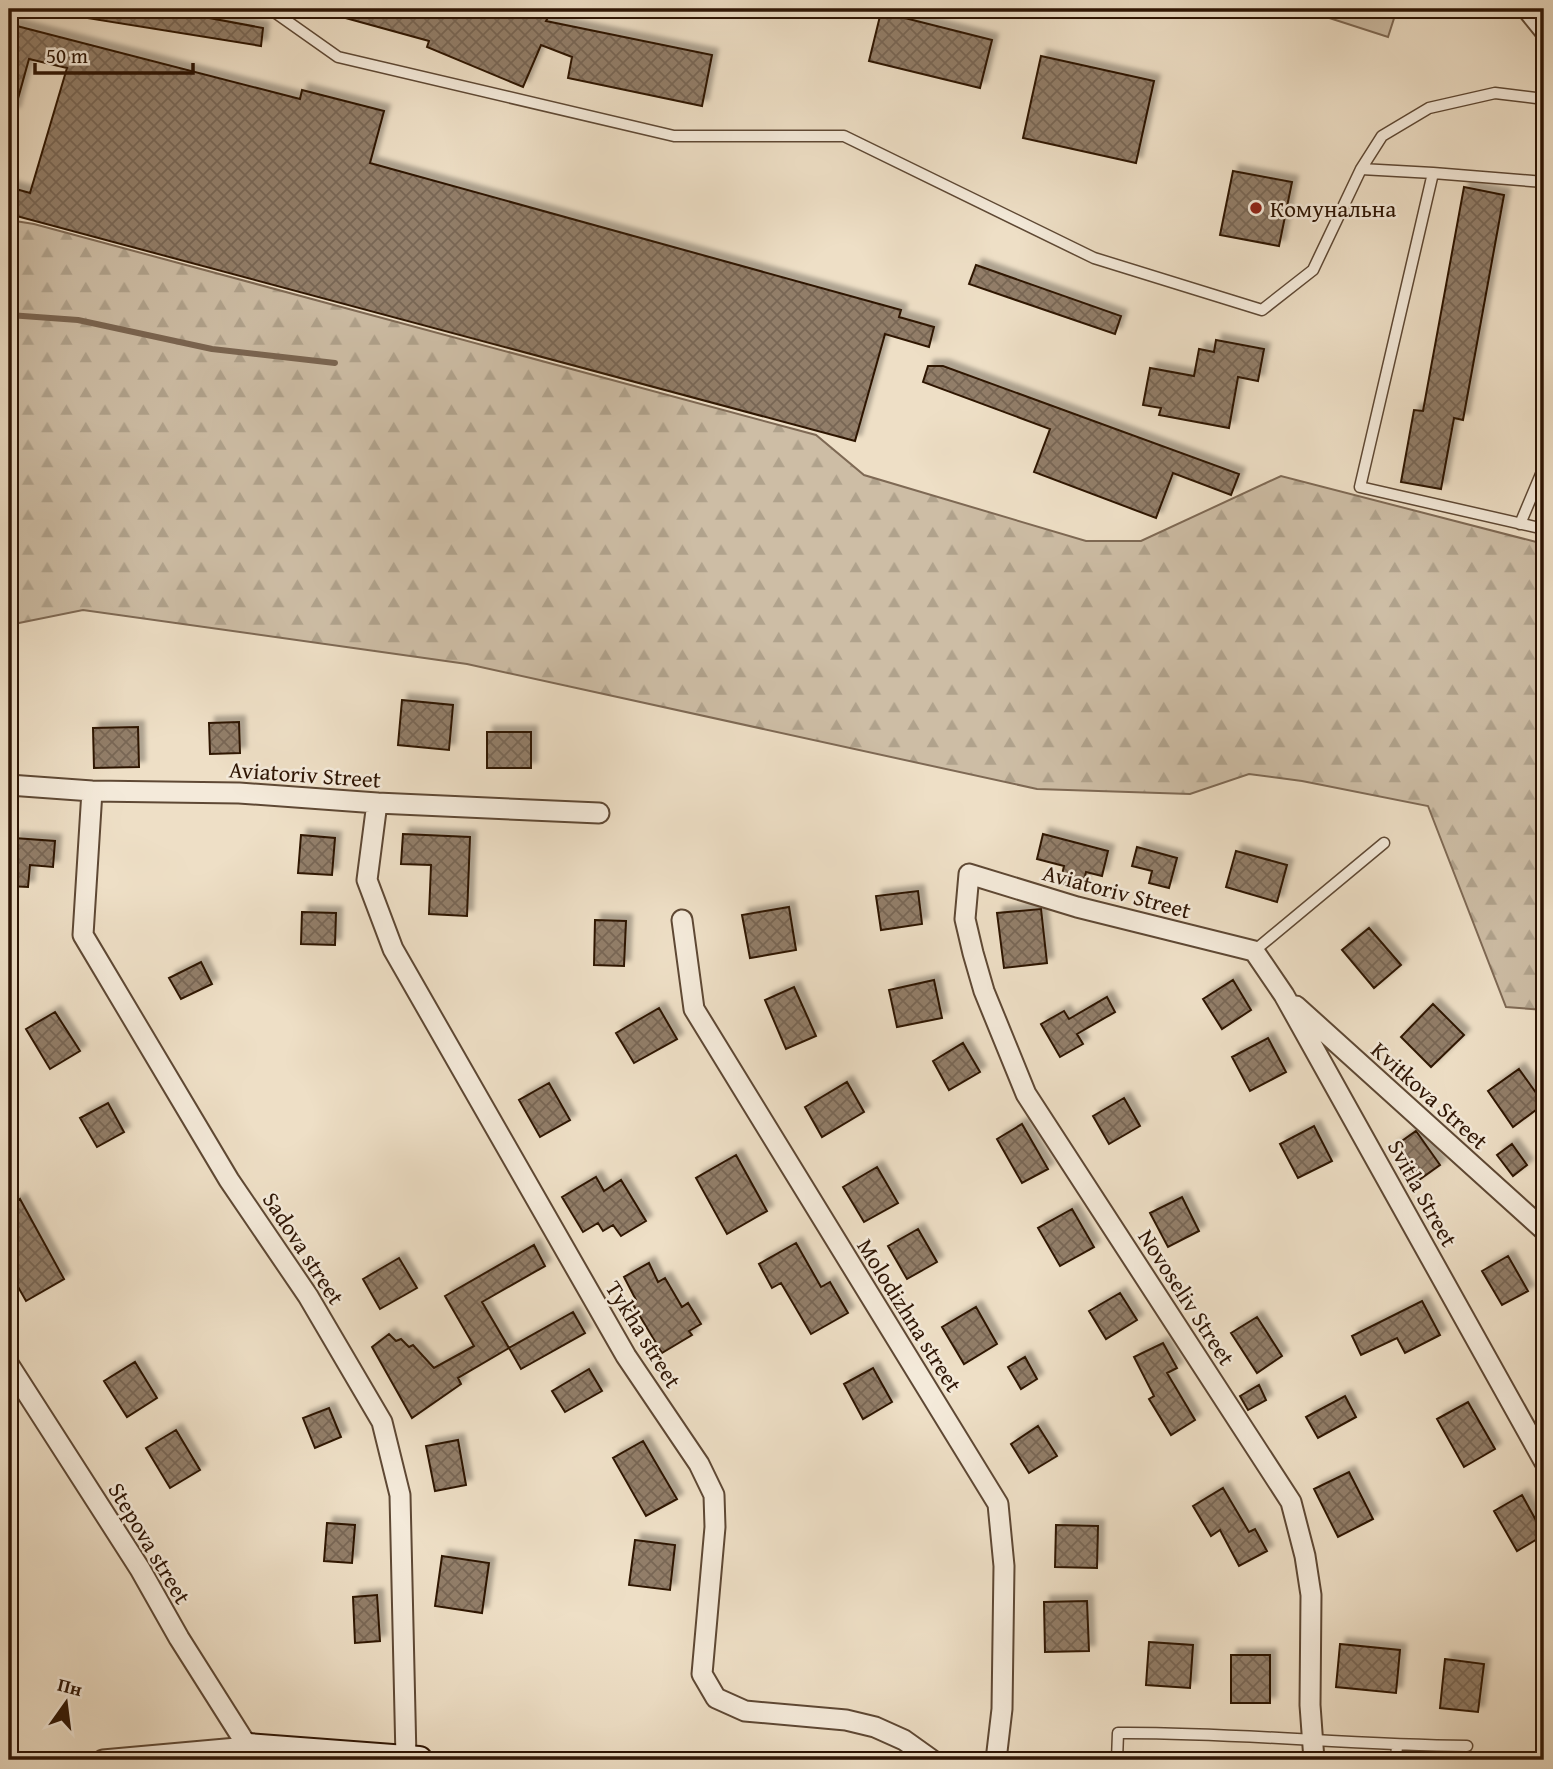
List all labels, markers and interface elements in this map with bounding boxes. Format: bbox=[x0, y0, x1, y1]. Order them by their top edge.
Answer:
scale bar bbox=[35, 32, 192, 76]
text: 50 m bbox=[46, 40, 88, 71]
place label: Комунальна bbox=[1270, 192, 1396, 225]
marker: Комунальна bbox=[1248, 200, 1264, 216]
street label: Aviatoriv Street bbox=[228, 752, 382, 796]
street label: Aviatoriv Street bbox=[1039, 855, 1195, 927]
street label: Kvitkova Street bbox=[1364, 1033, 1496, 1157]
street label: Svitla Street bbox=[1380, 1133, 1466, 1253]
street label: Sadova street bbox=[255, 1185, 353, 1311]
street label: Novoseliv Street bbox=[1131, 1222, 1243, 1372]
street label: Molodizhna street bbox=[850, 1232, 970, 1398]
street label: Tykha street bbox=[598, 1274, 690, 1394]
street label: Stepova street bbox=[101, 1476, 199, 1610]
north arrow bbox=[32, 1668, 102, 1738]
text: Пн bbox=[55, 1670, 86, 1703]

